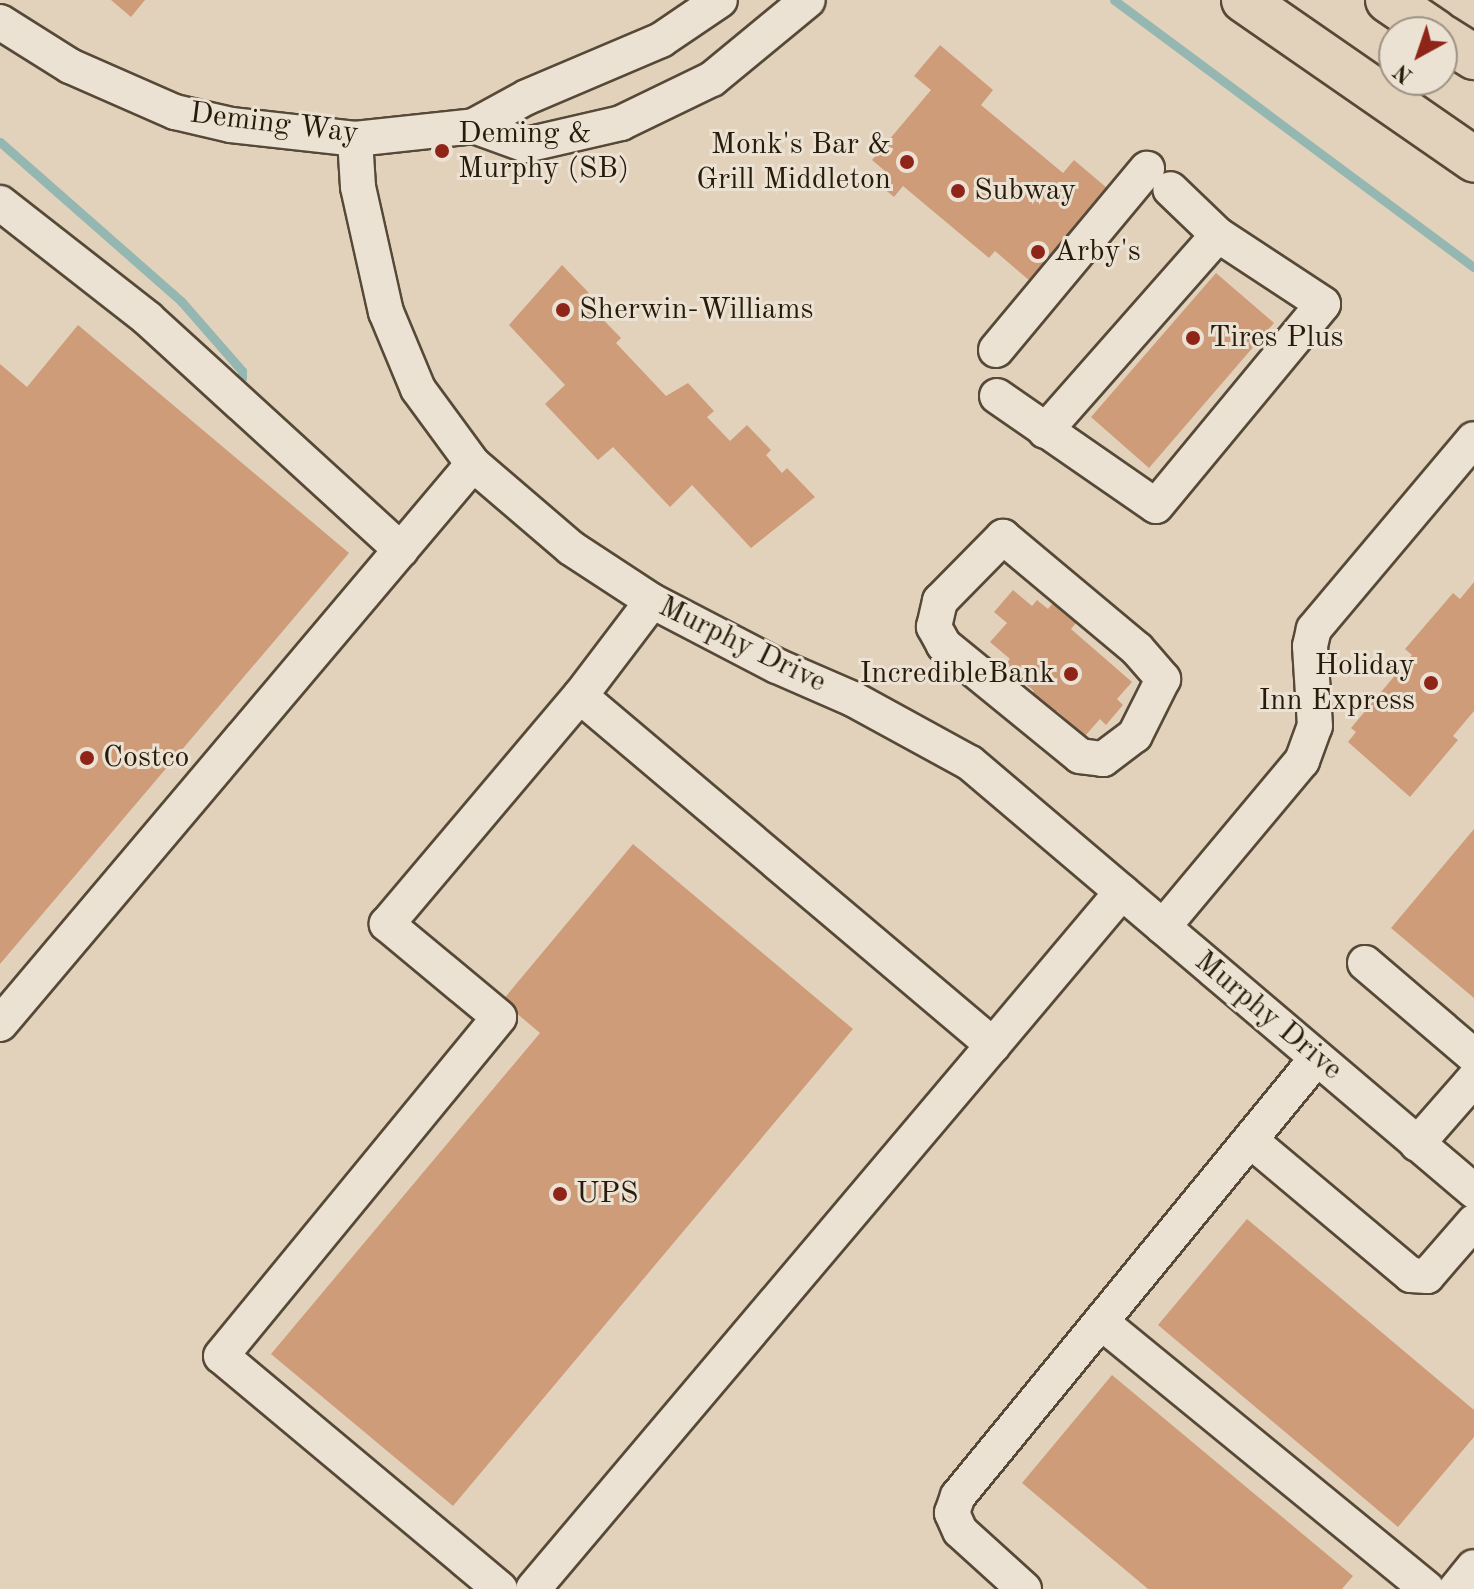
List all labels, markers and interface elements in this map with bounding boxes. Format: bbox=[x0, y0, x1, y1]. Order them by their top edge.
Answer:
north arrow bbox=[1378, 16, 1458, 96]
text: N bbox=[1390, 59, 1417, 87]
street label: Deming Way bbox=[188, 96, 360, 152]
place label: Deming & Murphy (SB) bbox=[458, 116, 629, 186]
place label: Monk's Bar & Grill Middleton bbox=[696, 127, 891, 198]
marker: Deming & Murphy (SB) bbox=[433, 142, 451, 160]
marker: Monk's Bar & Grill Middleton bbox=[898, 153, 916, 171]
place label: Subway bbox=[974, 173, 1076, 209]
marker: Subway bbox=[949, 182, 967, 200]
place label: Arby's bbox=[1054, 234, 1141, 270]
marker: Arby's bbox=[1029, 243, 1047, 261]
place label: Sherwin-Williams bbox=[579, 292, 813, 328]
marker: Sherwin-Williams bbox=[554, 301, 572, 319]
place label: Tires Plus bbox=[1209, 320, 1344, 356]
marker: Tires Plus bbox=[1184, 329, 1202, 347]
street label: Murphy Drive bbox=[652, 589, 832, 701]
place label: Holiday Inn Express bbox=[1258, 648, 1415, 718]
place label: IncredibleBank bbox=[859, 656, 1055, 692]
marker: IncredibleBank bbox=[1062, 665, 1080, 683]
marker: Holiday Inn Express bbox=[1422, 674, 1440, 692]
place label: Costco bbox=[103, 740, 189, 776]
marker: Costco bbox=[78, 749, 96, 767]
street label: Murphy Drive bbox=[1187, 944, 1349, 1088]
place label: UPS bbox=[576, 1176, 638, 1212]
marker: UPS bbox=[551, 1185, 569, 1203]

